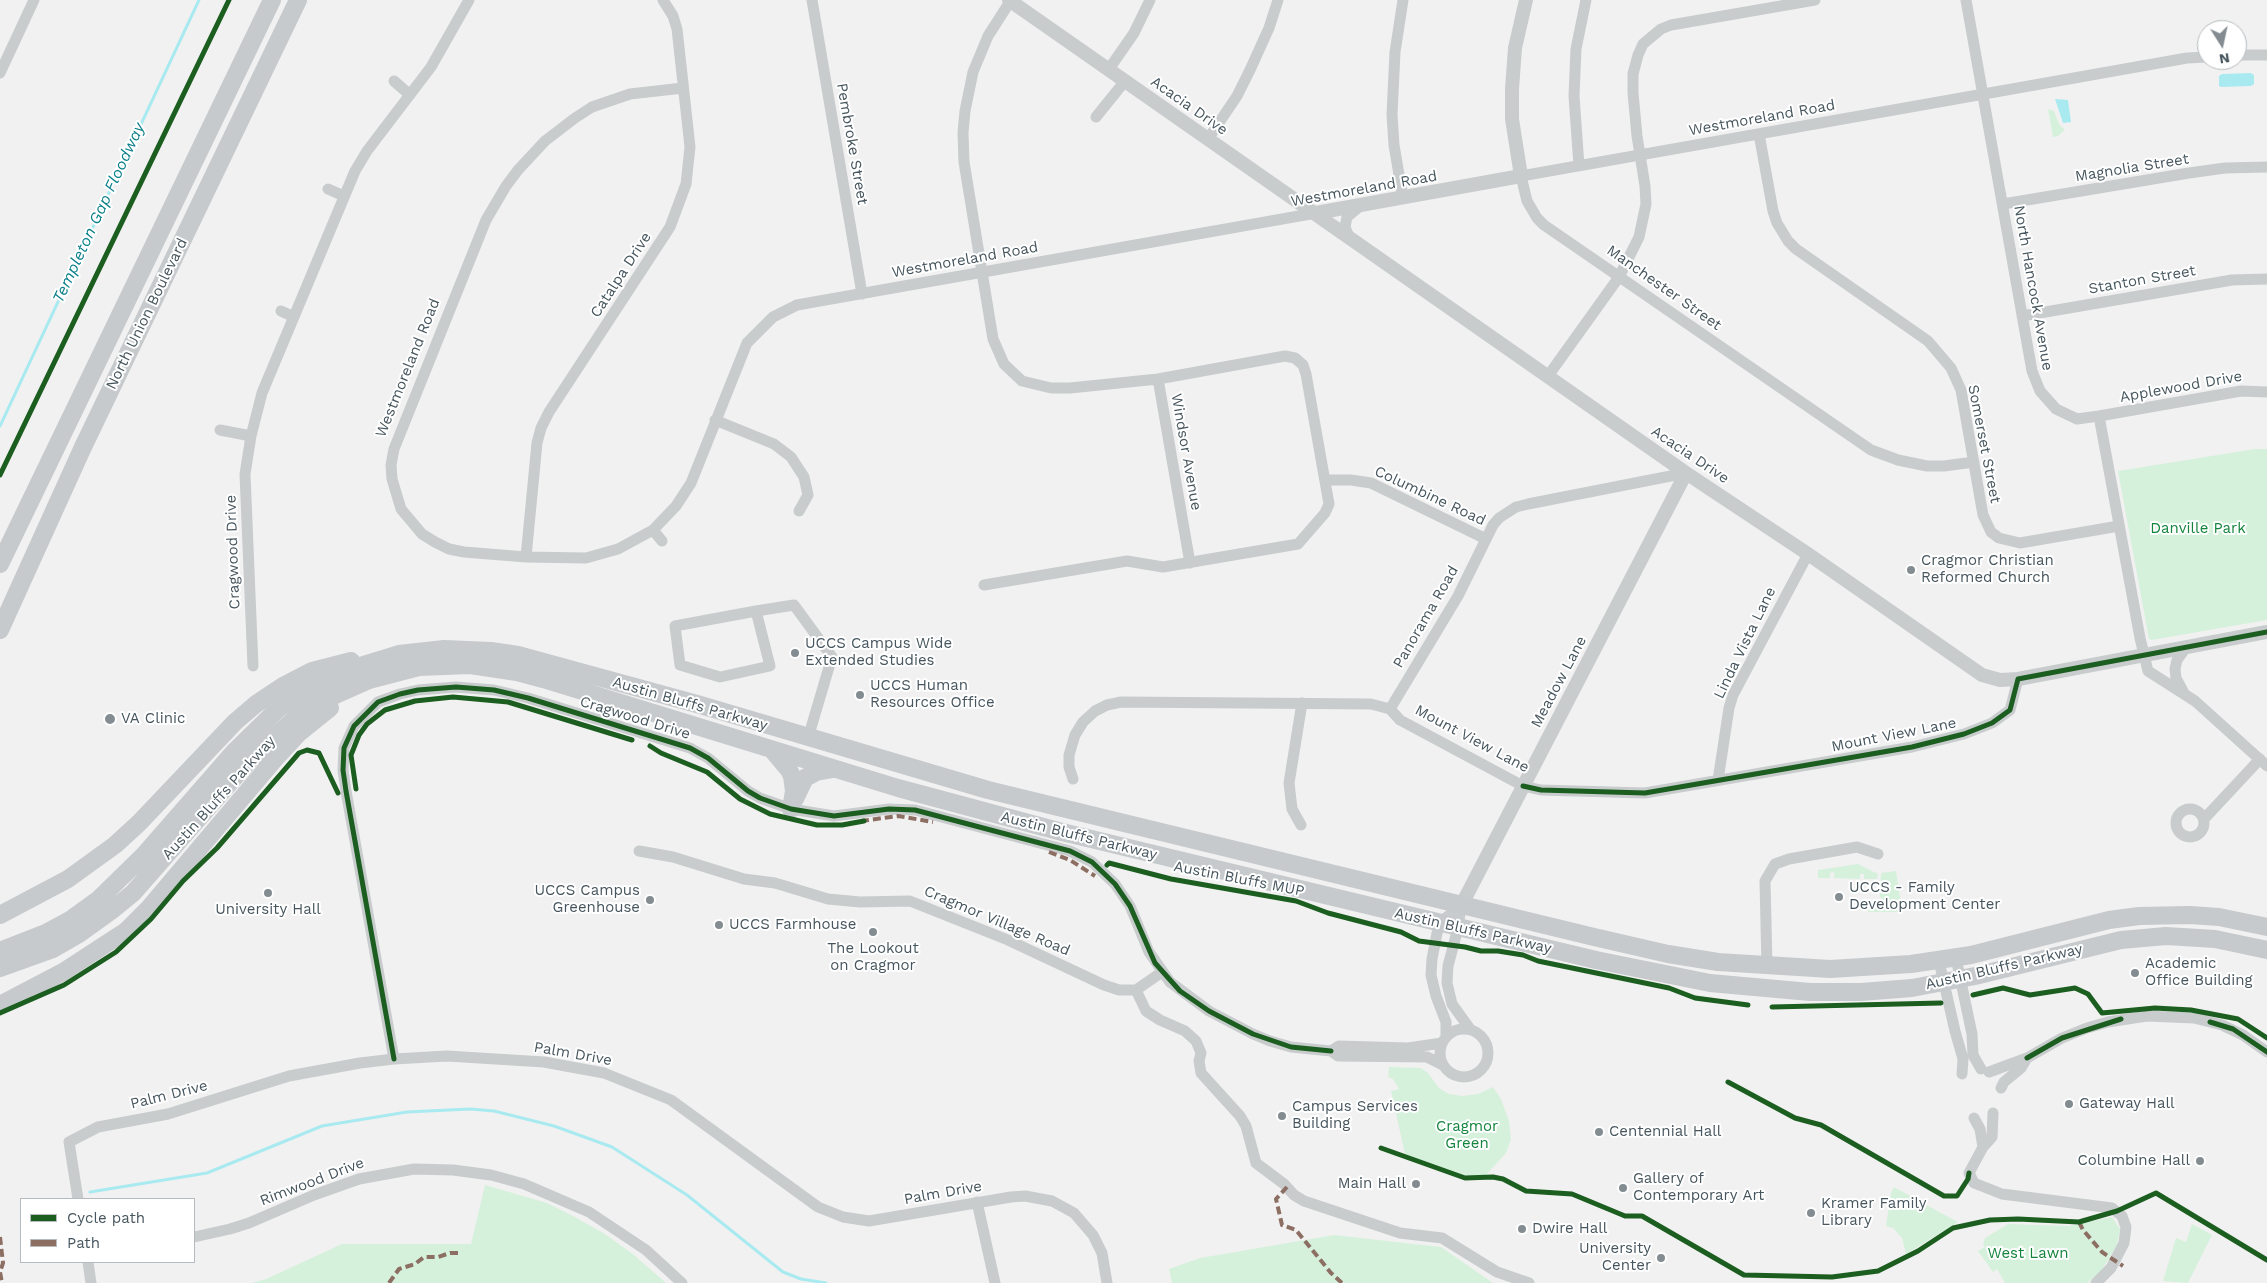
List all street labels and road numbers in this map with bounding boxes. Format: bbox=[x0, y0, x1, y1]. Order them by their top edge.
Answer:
street label: Acacia Drive bbox=[1147, 73, 1231, 139]
street label: Pembroke Street bbox=[832, 82, 872, 206]
street label: Westmoreland Road bbox=[1688, 96, 1836, 140]
street label: Magnolia Street bbox=[2074, 150, 2190, 186]
street label: Westmoreland Road bbox=[1290, 167, 1438, 211]
street label: North Hancock Avenue bbox=[2010, 204, 2056, 372]
street label: Catalpa Drive bbox=[587, 229, 655, 321]
street label: North Union Boulevard bbox=[103, 235, 191, 393]
street label: Westmoreland Road bbox=[891, 238, 1039, 282]
street label: Manchester Street bbox=[1603, 242, 1725, 334]
street label: Stanton Street bbox=[2087, 262, 2197, 298]
street label: Westmoreland Road bbox=[372, 296, 444, 440]
street label: Applewood Drive bbox=[2118, 367, 2244, 407]
street label: Somerset Street bbox=[1964, 383, 2004, 505]
street label: Windsor Avenue bbox=[1167, 392, 1205, 512]
street label: Acacia Drive bbox=[1648, 422, 1732, 488]
street label: Columbine Road bbox=[1372, 462, 1488, 530]
street label: Cragwood Drive bbox=[222, 494, 244, 610]
street label: Panorama Road bbox=[1389, 563, 1463, 671]
street label: Linda Vista Lane bbox=[1710, 584, 1780, 702]
street label: Meadow Lane bbox=[1527, 633, 1591, 731]
street label: Austin Bluffs Parkway bbox=[610, 673, 770, 735]
street label: Cragwood Drive bbox=[578, 693, 692, 743]
street label: Mount View Lane bbox=[1412, 701, 1532, 777]
street label: Mount View Lane bbox=[1830, 714, 1958, 756]
street label: Austin Bluffs Parkway bbox=[159, 732, 279, 864]
street label: Austin Bluffs Parkway bbox=[999, 808, 1159, 864]
street label: Austin Bluffs MUP bbox=[1172, 858, 1306, 900]
street label: Cragmor Village Road bbox=[921, 882, 1073, 960]
street label: Austin Bluffs Parkway bbox=[1393, 904, 1553, 958]
street label: Austin Bluffs Parkway bbox=[1924, 940, 2084, 994]
street label: Palm Drive bbox=[533, 1038, 613, 1070]
street label: Palm Drive bbox=[129, 1077, 209, 1113]
street label: Rimwood Drive bbox=[257, 1154, 367, 1210]
street label: Palm Drive bbox=[903, 1177, 983, 1209]

